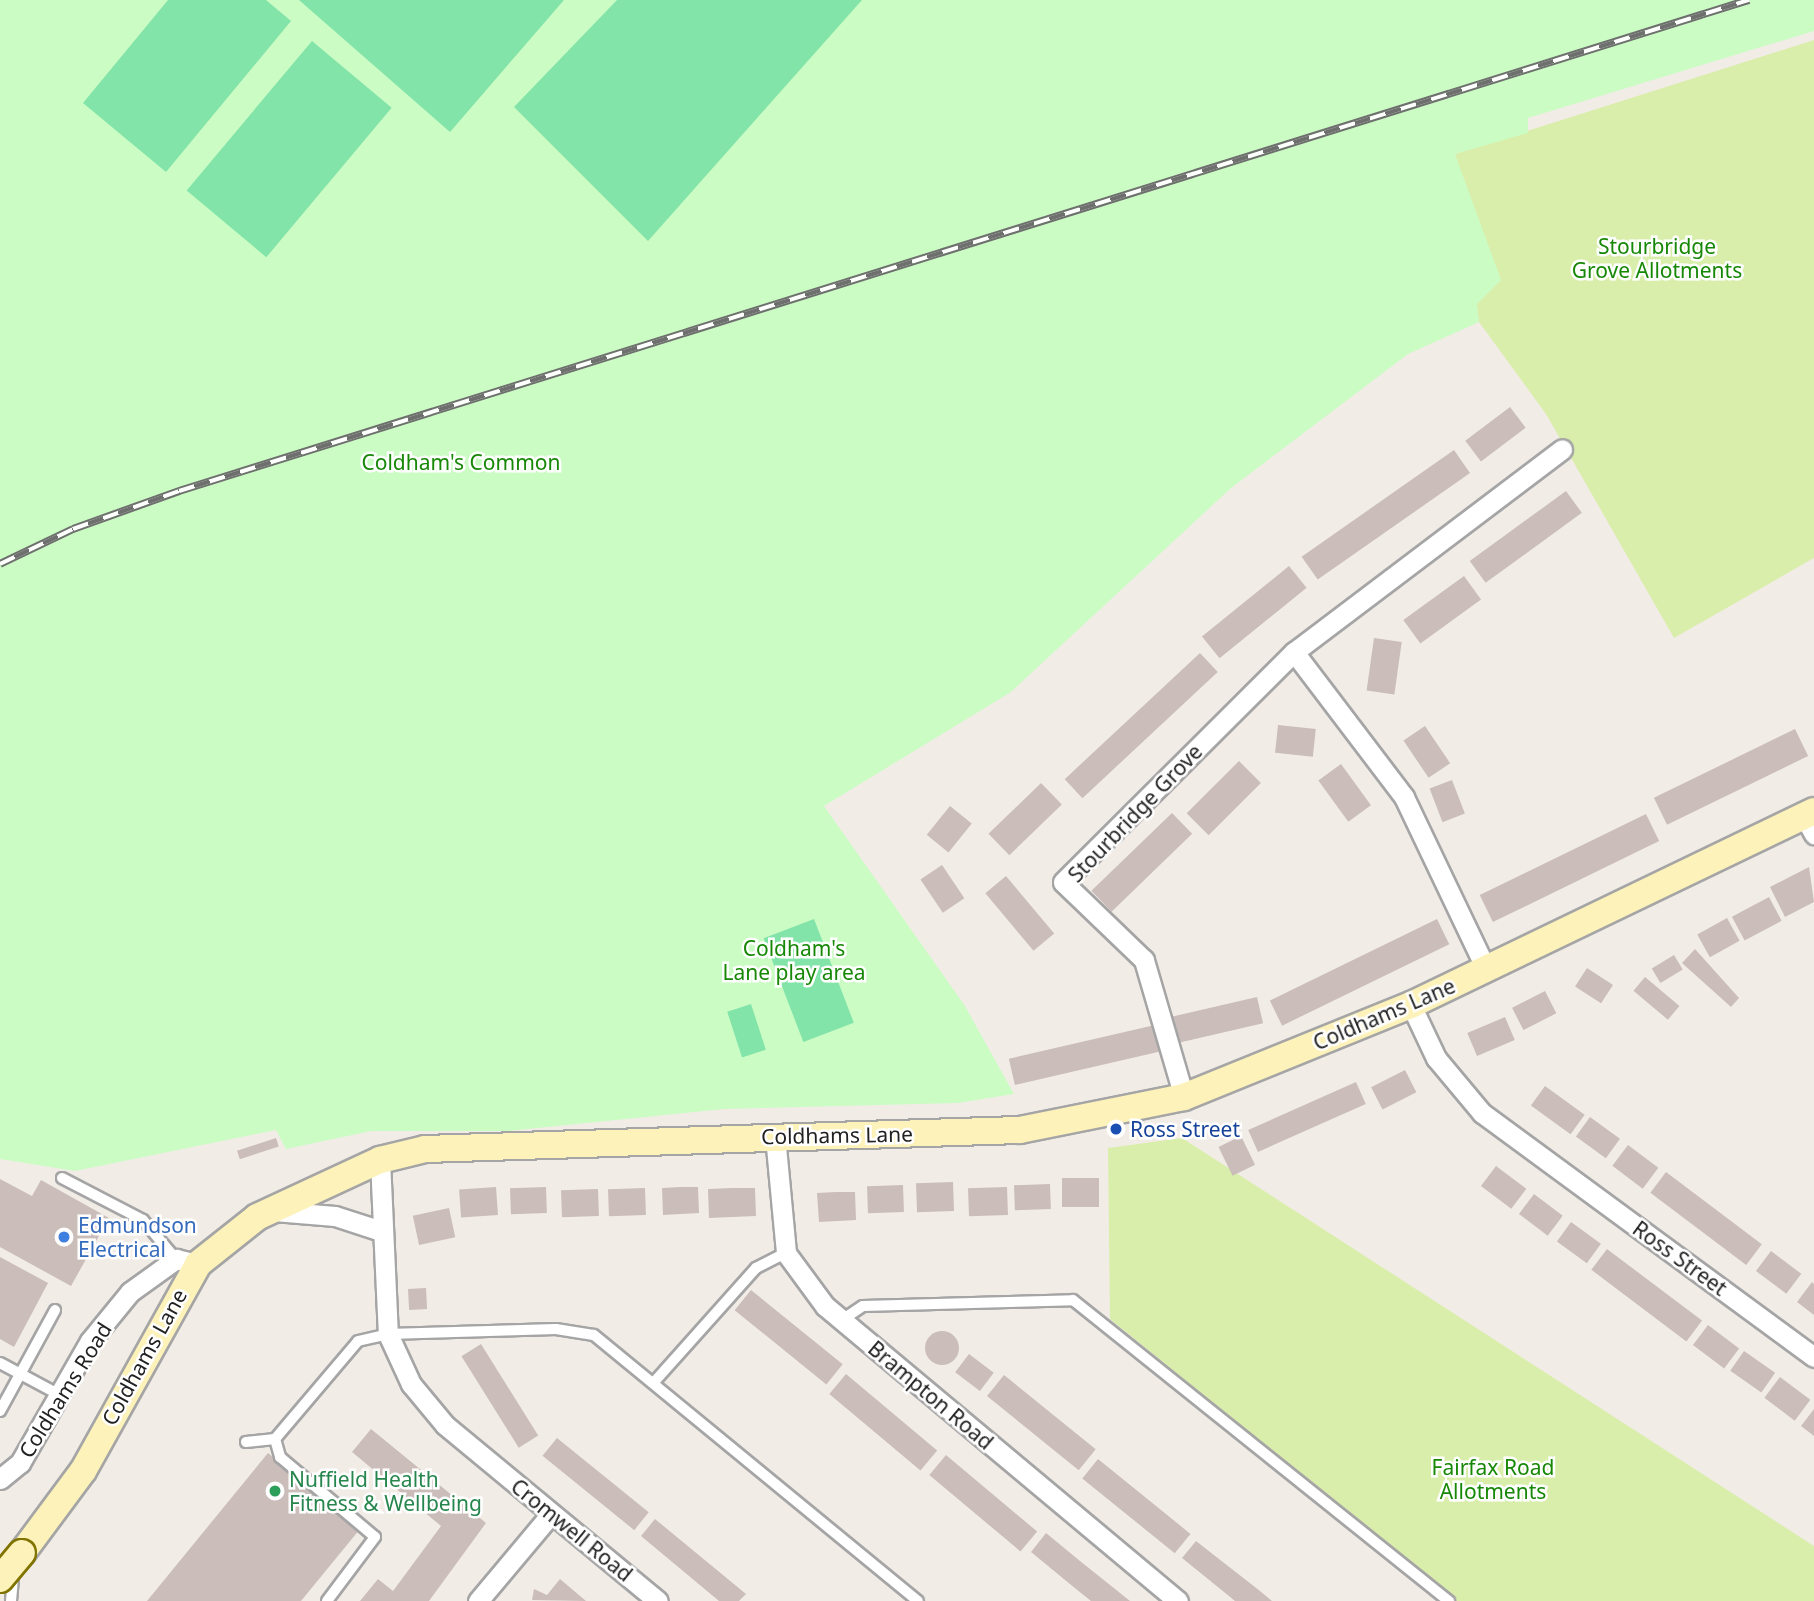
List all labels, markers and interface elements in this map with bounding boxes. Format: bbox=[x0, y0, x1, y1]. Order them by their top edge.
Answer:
park label: Stourbridge Grove Allotments bbox=[1572, 233, 1742, 283]
park label: Coldham's Common bbox=[361, 449, 561, 475]
street label: Stourbridge Grove bbox=[1063, 739, 1207, 887]
park label: Coldham's Lane play area bbox=[722, 935, 866, 985]
street label: Coldhams Lane bbox=[1309, 973, 1459, 1055]
place label: Ross Street bbox=[1130, 1116, 1240, 1142]
street label: Coldhams Lane bbox=[761, 1121, 913, 1149]
marker: Ross Street bbox=[1108, 1121, 1124, 1137]
place label: Edmundson Electrical bbox=[78, 1212, 197, 1262]
street label: Ross Street bbox=[1628, 1215, 1732, 1301]
marker: Edmundson Electrical bbox=[56, 1229, 72, 1245]
street label: Coldhams Lane bbox=[96, 1284, 192, 1430]
street label: Coldhams Road bbox=[13, 1318, 117, 1462]
street label: Brampton Road bbox=[863, 1335, 999, 1455]
park label: Fairfax Road Allotments bbox=[1432, 1454, 1554, 1504]
place label: Nuffield Health Fitness & Wellbeing bbox=[289, 1466, 482, 1516]
street label: Cromwell Road bbox=[506, 1473, 638, 1587]
marker: Nuffield Health Fitness & Wellbeing bbox=[267, 1483, 283, 1499]

